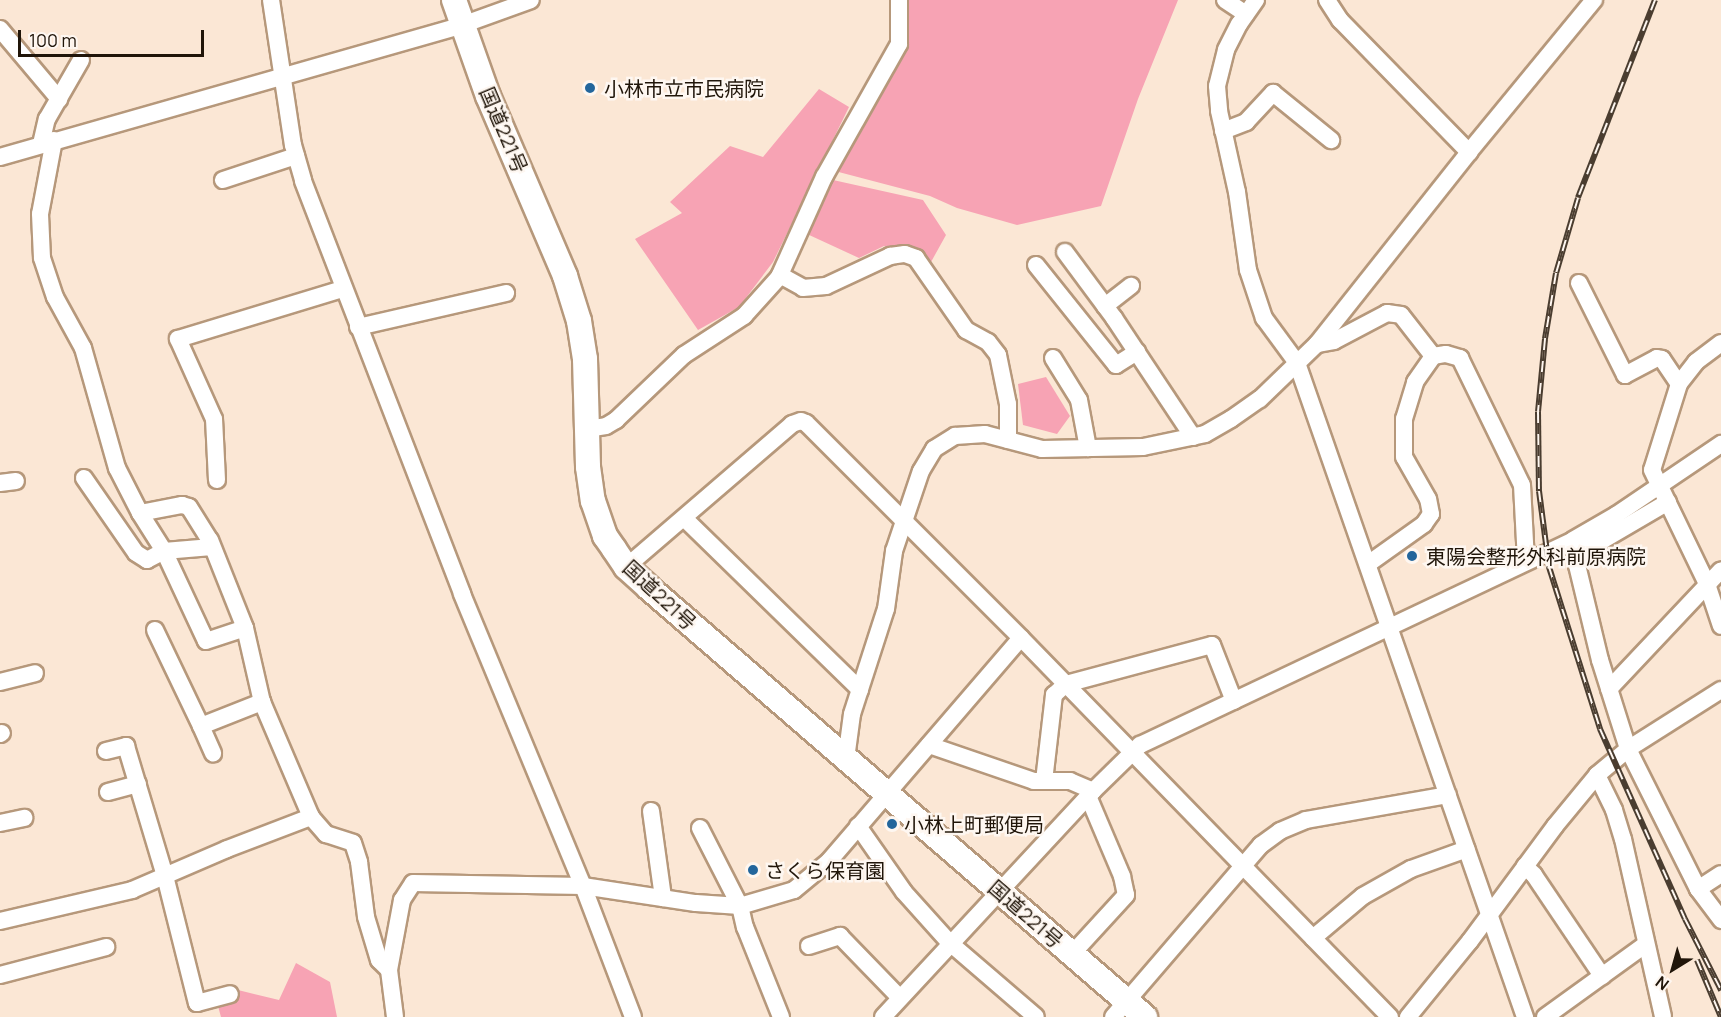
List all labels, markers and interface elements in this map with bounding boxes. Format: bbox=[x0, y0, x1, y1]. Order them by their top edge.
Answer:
scale bar bbox=[21, 18, 207, 56]
text: 100 m bbox=[29, 28, 77, 52]
place label: 小林市立市民病院 bbox=[604, 76, 764, 100]
marker: 小林市立市民病院 bbox=[581, 79, 599, 97]
street label: 国道221号 bbox=[475, 84, 533, 176]
place label: 東陽会整形外科前原病院 bbox=[1426, 544, 1646, 568]
marker: 東陽会整形外科前原病院 bbox=[1403, 547, 1421, 565]
street label: 国道221号 bbox=[619, 555, 701, 635]
place label: 小林上町郵便局 bbox=[904, 812, 1044, 836]
marker: 小林上町郵便局 bbox=[885, 817, 899, 831]
place label: さくら保育園 bbox=[765, 858, 885, 882]
marker: さくら保育園 bbox=[746, 863, 760, 877]
street label: 国道221号 bbox=[984, 875, 1068, 953]
north arrow bbox=[1643, 939, 1703, 999]
text: N bbox=[1651, 971, 1673, 996]

